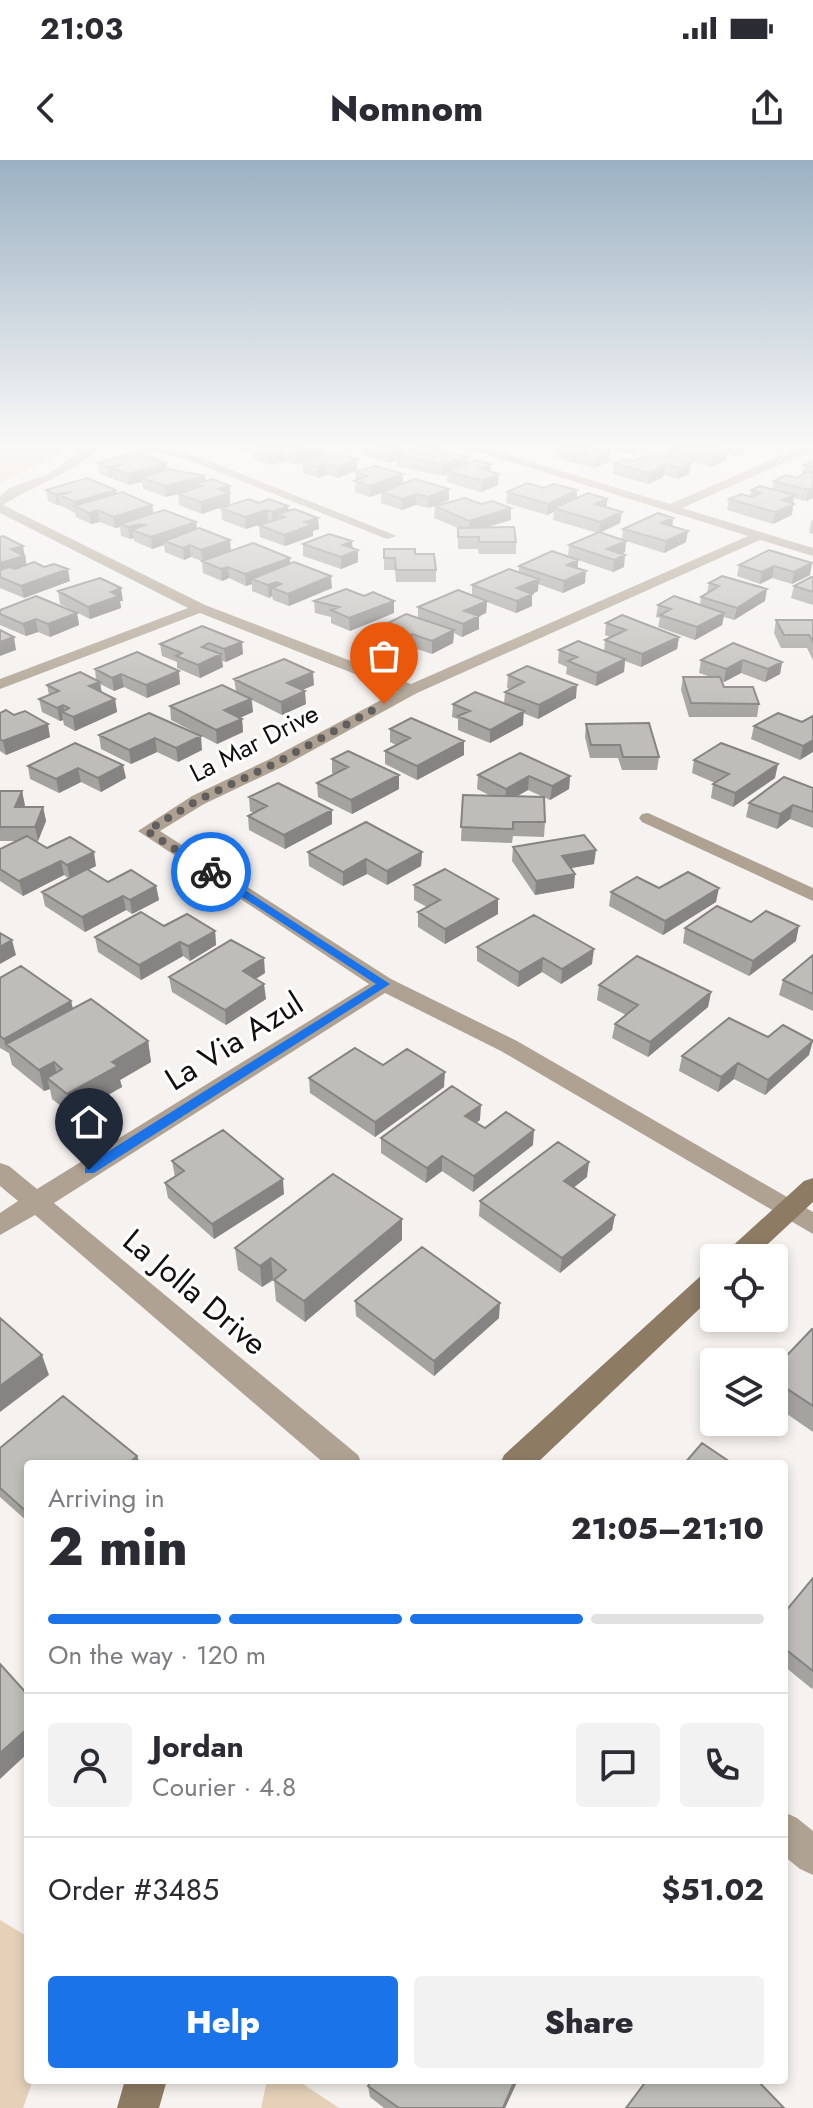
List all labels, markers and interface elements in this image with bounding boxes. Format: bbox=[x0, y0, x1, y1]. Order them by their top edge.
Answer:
text: 21:03 bbox=[40, 7, 123, 50]
text: Nomnom bbox=[330, 82, 483, 134]
icon: back bbox=[24, 86, 68, 130]
icon: share bbox=[745, 86, 789, 130]
pin bbox=[350, 622, 418, 704]
icon: bag bbox=[362, 634, 406, 678]
street label: La Mar Drive bbox=[183, 694, 325, 792]
courier bbox=[171, 832, 251, 912]
icon: bike bbox=[189, 850, 233, 894]
street label: La Via Azul bbox=[156, 980, 312, 1102]
pin bbox=[55, 1088, 123, 1170]
icon: home bbox=[67, 1100, 111, 1144]
street label: La Jolla Drive bbox=[113, 1218, 277, 1366]
map controls bbox=[700, 1244, 788, 1436]
button: locate bbox=[700, 1244, 788, 1332]
button: layers bbox=[700, 1348, 788, 1436]
text: Arriving in bbox=[48, 1479, 165, 1517]
text: 21:05–21:10 bbox=[571, 1507, 764, 1550]
text: 2 min bbox=[48, 1509, 188, 1585]
text: On the way · 120 m bbox=[48, 1636, 266, 1674]
button: person bbox=[48, 1723, 132, 1807]
button: chat bbox=[576, 1723, 660, 1807]
button: phone bbox=[680, 1723, 764, 1807]
text: Jordan bbox=[152, 1725, 244, 1768]
text: Courier · 4.8 bbox=[152, 1768, 296, 1806]
text: Order #3485 bbox=[48, 1868, 219, 1911]
text: $51.02 bbox=[662, 1868, 764, 1911]
button: Help bbox=[48, 1976, 398, 2068]
button: Share bbox=[414, 1976, 764, 2068]

